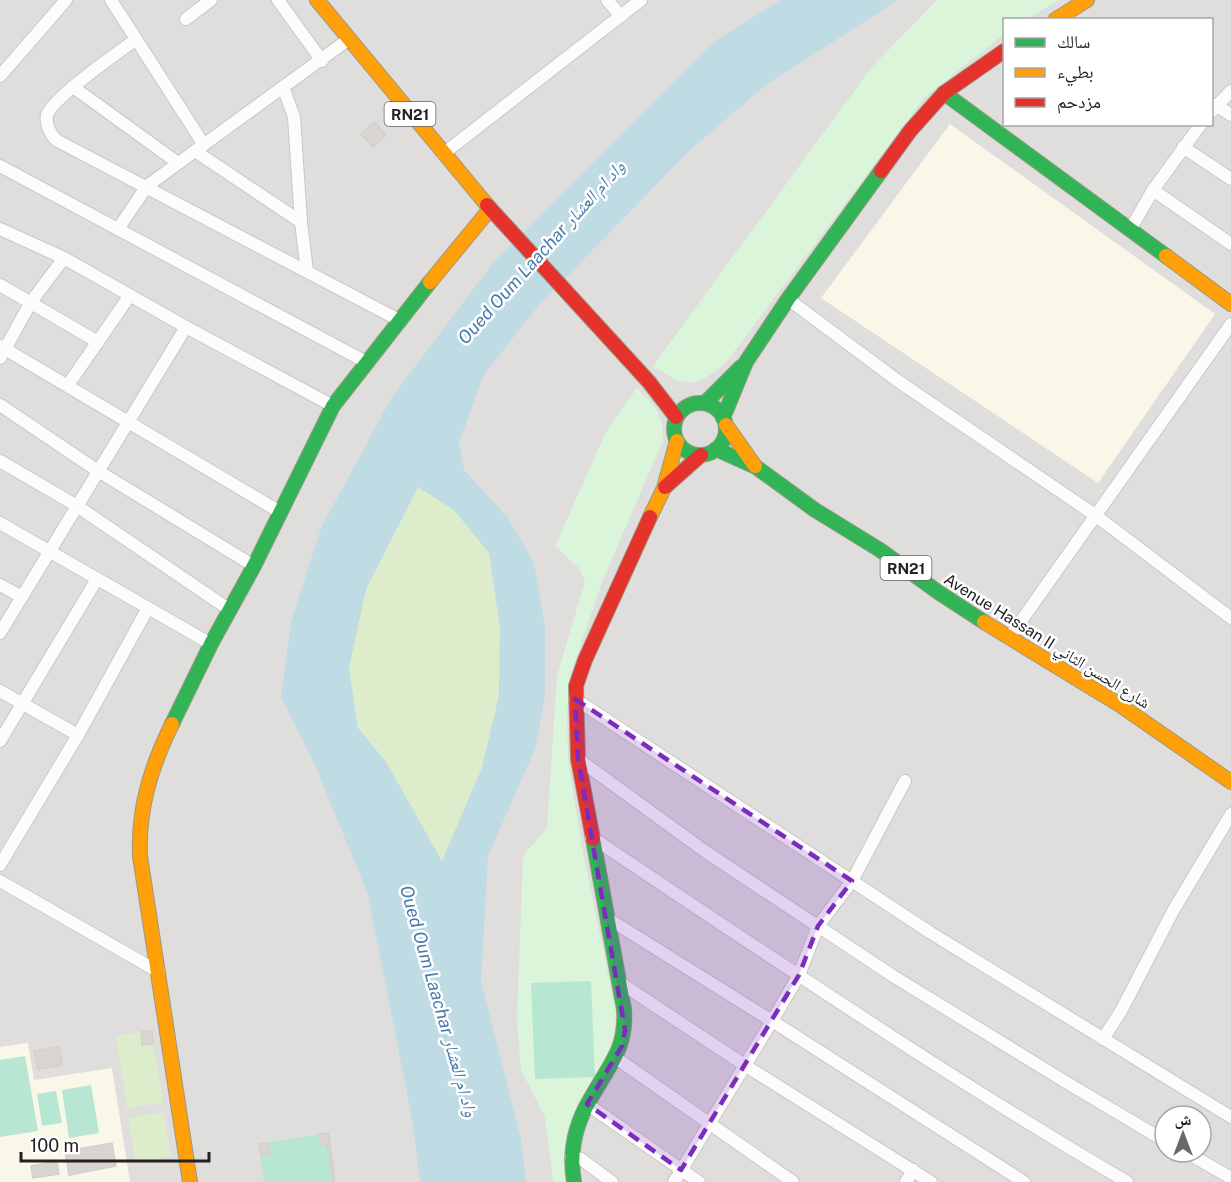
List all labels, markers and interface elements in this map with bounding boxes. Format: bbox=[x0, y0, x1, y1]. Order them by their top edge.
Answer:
legend bbox=[1003, 18, 1213, 126]
text: سالك bbox=[1057, 31, 1090, 52]
text: بطيء bbox=[1057, 61, 1094, 87]
text: مزدحم bbox=[1057, 91, 1101, 114]
road number: RN21 bbox=[384, 102, 436, 126]
water label: Oued Oum Laachar واد ام العشار bbox=[453, 155, 631, 349]
road number: RN21 bbox=[880, 556, 932, 580]
street label: Avenue Hassan II شارع الحسن الثاني bbox=[939, 570, 1153, 715]
water label: Oued Oum Laachar واد ام العشار bbox=[394, 883, 482, 1120]
north arrow bbox=[1153, 1104, 1213, 1164]
text: ش bbox=[1175, 1110, 1192, 1129]
scale bar bbox=[21, 1125, 208, 1163]
text: 100 m bbox=[30, 1135, 79, 1156]

